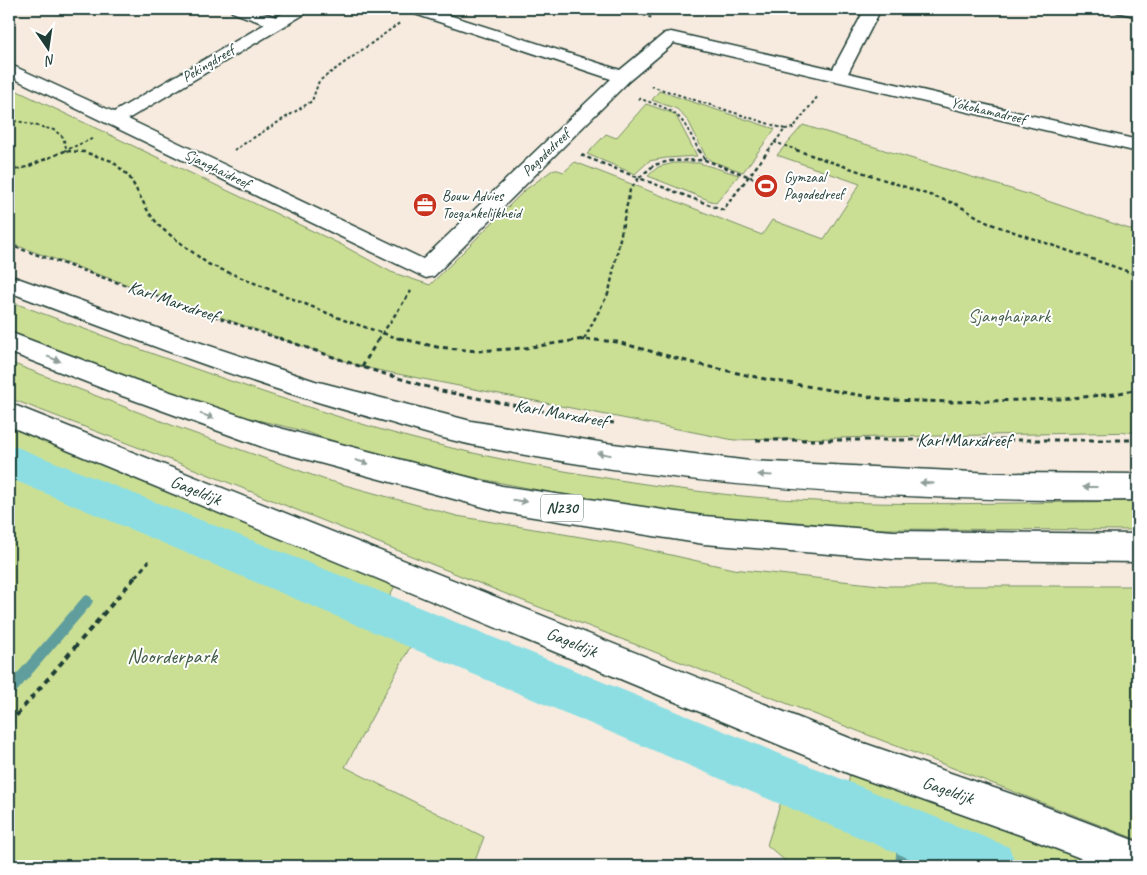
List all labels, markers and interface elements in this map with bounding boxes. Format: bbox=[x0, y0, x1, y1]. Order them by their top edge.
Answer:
north arrow bbox=[22, 22, 72, 72]
street label: Pekingdreef bbox=[179, 39, 241, 87]
text: N bbox=[42, 51, 57, 70]
street label: Yokohamadreef bbox=[949, 93, 1031, 130]
street label: Pagodedreef bbox=[518, 123, 577, 181]
street label: Sjanghaidreef bbox=[181, 145, 256, 195]
place label: Gymzaal Pagodedreef bbox=[784, 168, 847, 204]
sports icon: Gymzaal Pagodedreef bbox=[753, 173, 779, 199]
place label: Bouw Advies Toegankelijkheid bbox=[442, 187, 523, 223]
office icon: Bouw Advies Toegankelijkheid bbox=[412, 192, 438, 218]
street label: Karl Marxdreef bbox=[125, 275, 224, 328]
park label: Sjanghaipark bbox=[968, 305, 1051, 327]
one-way arrow bbox=[47, 356, 61, 364]
street label: Karl Marxdreef bbox=[513, 394, 613, 433]
one-way arrow bbox=[199, 413, 214, 420]
street label: Karl Marxdreef bbox=[917, 429, 1014, 451]
one-way arrow bbox=[595, 450, 611, 458]
one-way arrow bbox=[355, 458, 370, 466]
street label: Gageldijk bbox=[167, 470, 226, 511]
one-way arrow bbox=[757, 471, 773, 479]
one-way arrow bbox=[919, 478, 935, 486]
one-way arrow bbox=[1081, 483, 1097, 491]
road number: N230 bbox=[541, 494, 583, 522]
one-way arrow bbox=[512, 498, 528, 506]
street label: Gageldijk bbox=[543, 622, 602, 663]
park label: Noorderpark bbox=[127, 643, 218, 669]
street label: Gageldijk bbox=[920, 771, 978, 809]

